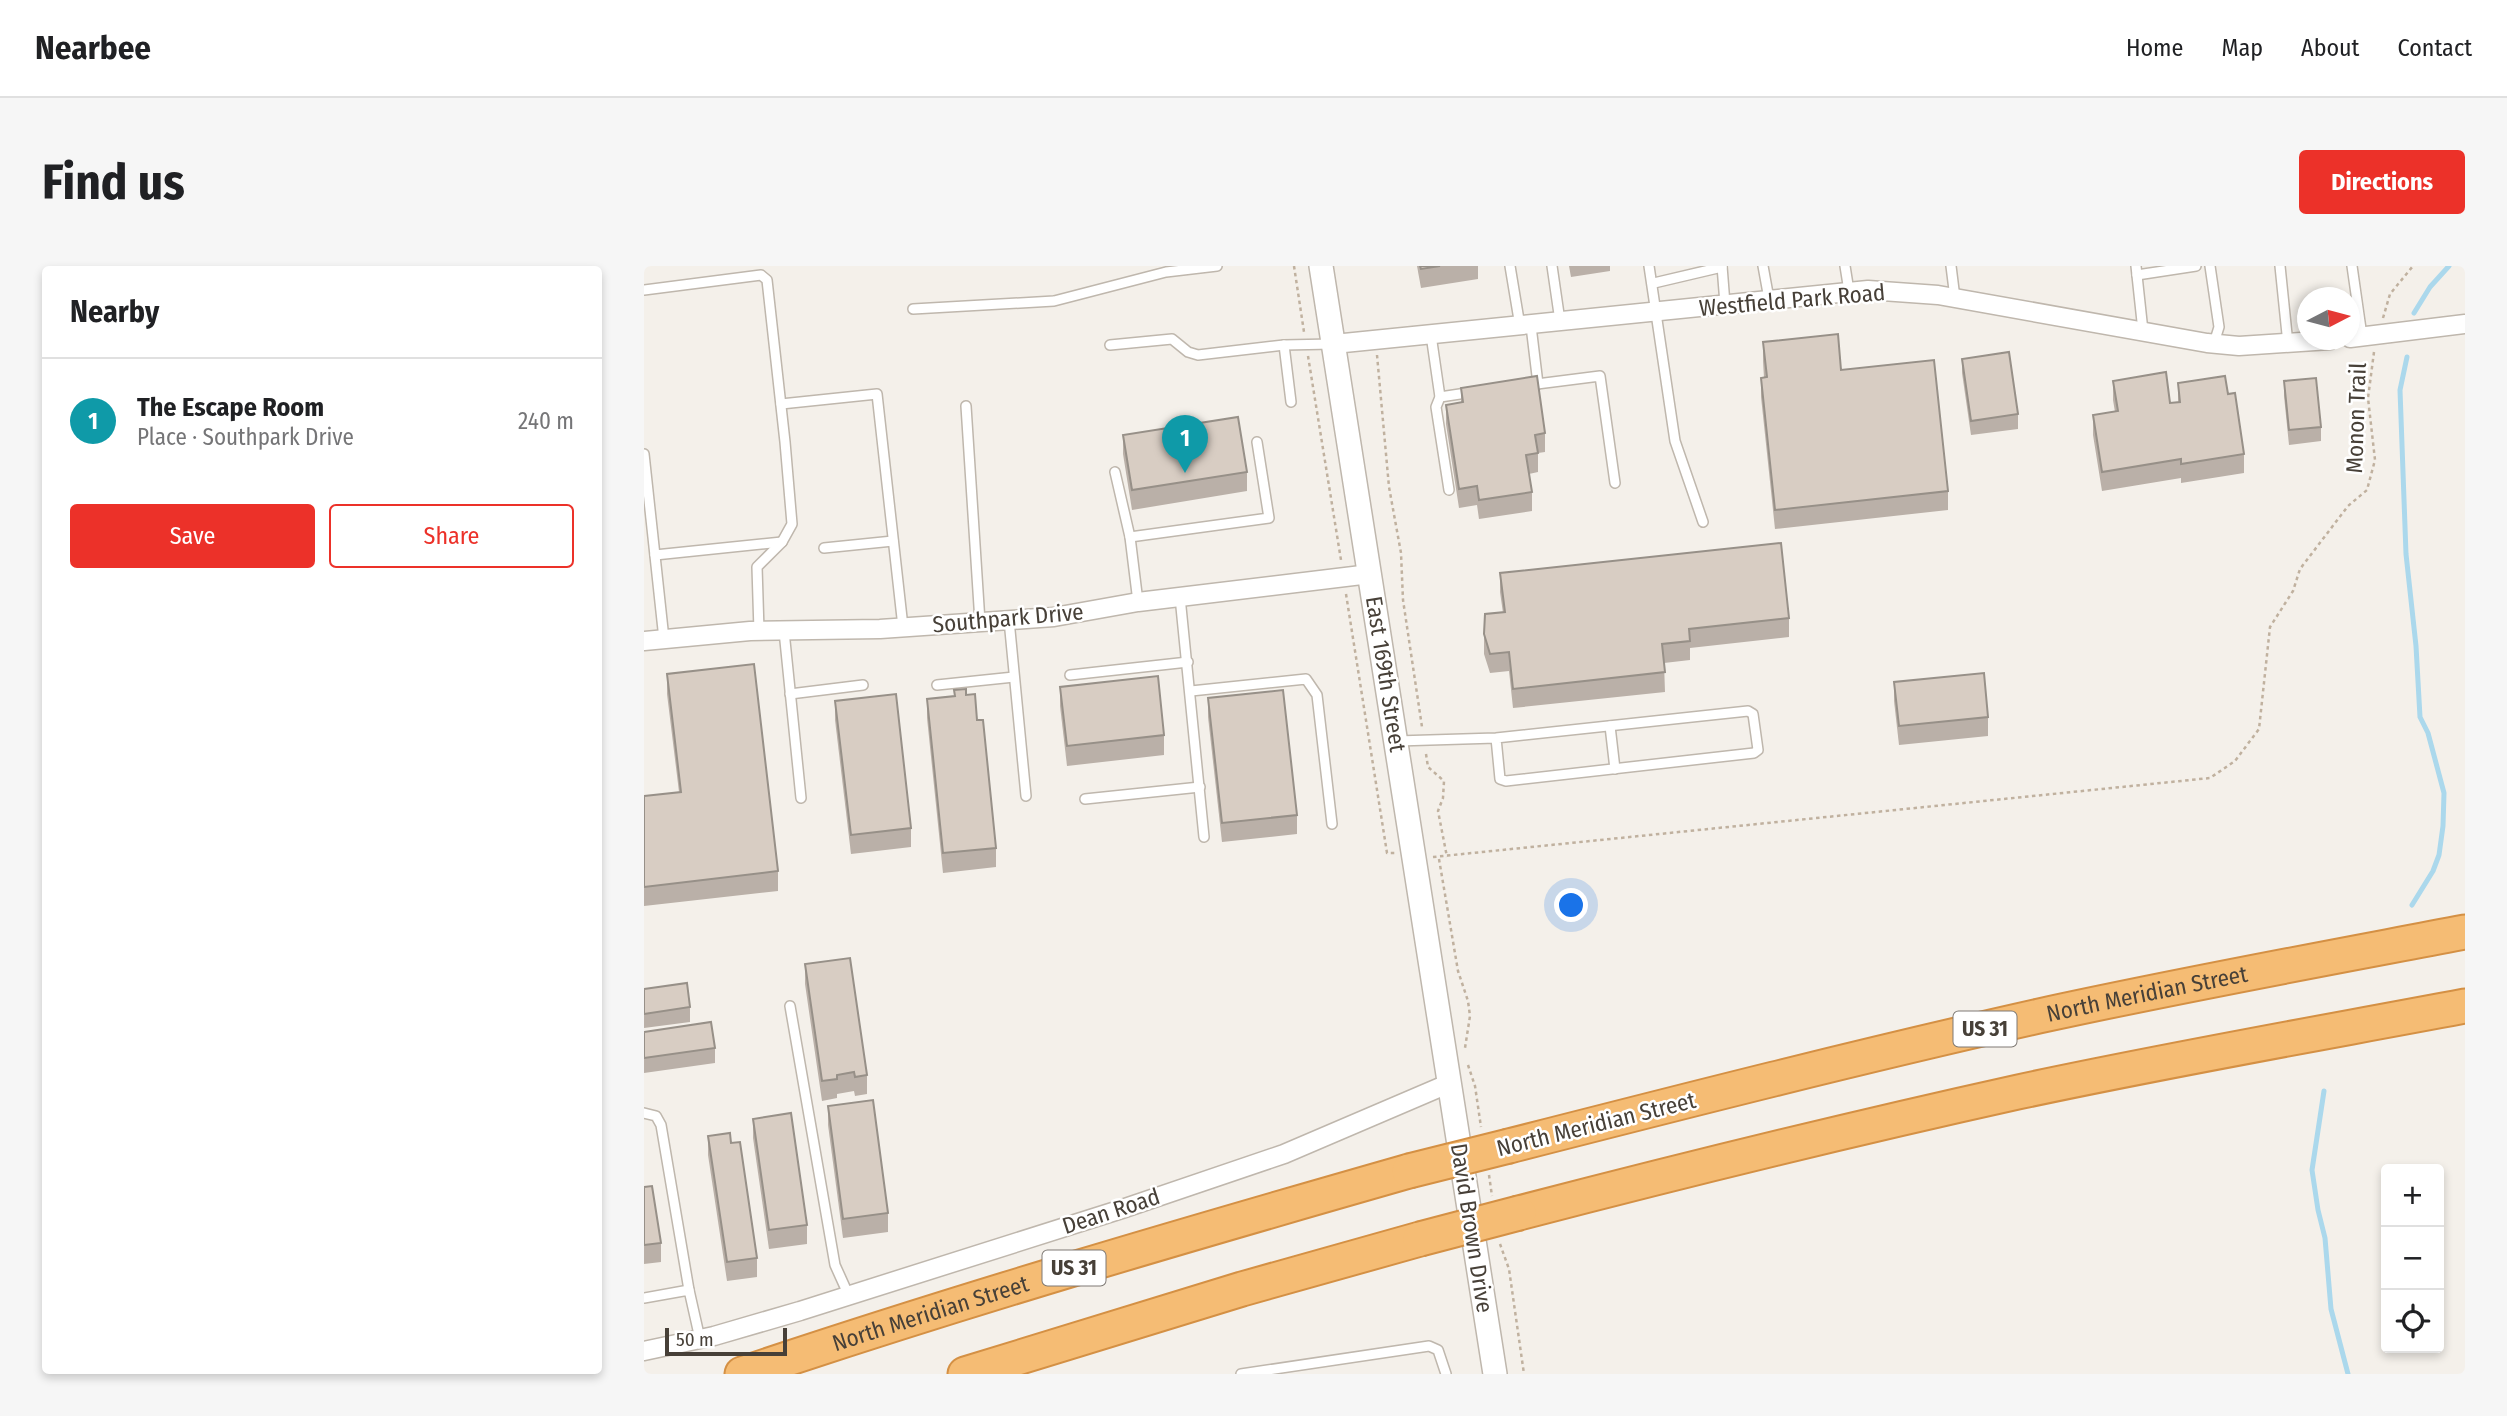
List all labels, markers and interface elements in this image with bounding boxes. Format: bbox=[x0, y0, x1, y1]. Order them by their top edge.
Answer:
text: Nearbee bbox=[35, 28, 151, 68]
text: Home bbox=[2126, 34, 2183, 62]
text: Map bbox=[2221, 34, 2263, 62]
text: About bbox=[2301, 34, 2359, 62]
text: Contact bbox=[2397, 34, 2472, 62]
button: Directions bbox=[2299, 150, 2465, 214]
text: Find us bbox=[42, 153, 185, 212]
street label: Westfield Park Road bbox=[1698, 278, 1886, 322]
north arrow bbox=[2297, 287, 2360, 350]
text: Nearby bbox=[70, 294, 159, 330]
street label: Monon Trail bbox=[2340, 362, 2372, 474]
text: The Escape Room bbox=[137, 392, 324, 423]
text: 1 bbox=[88, 407, 98, 435]
text: 240 m bbox=[518, 407, 574, 435]
pin: 1 bbox=[1162, 415, 1208, 473]
text: Place · Southpark Drive bbox=[137, 423, 354, 451]
button: Save bbox=[70, 504, 315, 568]
button: Share bbox=[329, 504, 574, 568]
street label: East 169th Street bbox=[1360, 594, 1412, 754]
street label: Southpark Drive bbox=[931, 597, 1085, 639]
your location bbox=[1554, 888, 1588, 922]
street label: North Meridian Street bbox=[2044, 960, 2250, 1028]
road number: US 31 bbox=[1954, 1012, 2016, 1046]
street label: North Meridian Street bbox=[1494, 1086, 1699, 1162]
street label: David Brown Drive bbox=[1445, 1141, 1499, 1315]
map controls bbox=[2381, 1164, 2444, 1353]
button: + bbox=[2381, 1164, 2444, 1227]
street label: Dean Road bbox=[1059, 1182, 1163, 1240]
button: − bbox=[2381, 1227, 2444, 1290]
road number: US 31 bbox=[1042, 1250, 1106, 1286]
street label: North Meridian Street bbox=[829, 1269, 1032, 1357]
button: locate bbox=[2381, 1290, 2444, 1353]
scale bar bbox=[665, 1325, 788, 1357]
text: 50 m bbox=[676, 1328, 714, 1351]

